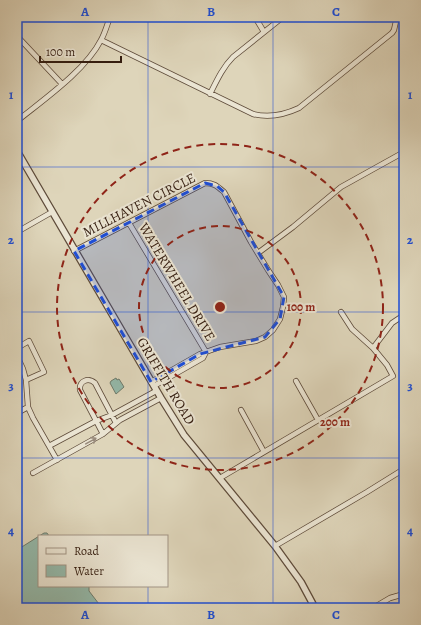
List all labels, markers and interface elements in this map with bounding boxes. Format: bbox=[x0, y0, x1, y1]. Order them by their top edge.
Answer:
text: A bbox=[80, 3, 90, 20]
text: B bbox=[207, 3, 215, 20]
text: C bbox=[332, 3, 340, 20]
scale bar bbox=[40, 38, 121, 64]
text: 100 m bbox=[46, 44, 75, 60]
text: 1 bbox=[9, 86, 14, 103]
text: 1 bbox=[408, 86, 413, 103]
street label: MILLHAVEN CIRCLE bbox=[79, 168, 199, 242]
street label: WATERWHEEL DRIVE bbox=[134, 219, 220, 345]
text: 2 bbox=[8, 231, 15, 248]
text: 2 bbox=[407, 231, 414, 248]
text: 100 m bbox=[287, 299, 315, 315]
centre of rings bbox=[213, 300, 227, 314]
street label: GRIFFITH ROAD bbox=[132, 334, 200, 428]
text: 3 bbox=[8, 377, 14, 394]
text: 3 bbox=[407, 377, 413, 394]
text: 200 m bbox=[320, 414, 350, 430]
one-way arrow bbox=[85, 436, 97, 444]
text: 4 bbox=[8, 522, 14, 539]
text: 4 bbox=[407, 522, 413, 539]
legend bbox=[38, 535, 168, 587]
text: Road bbox=[74, 543, 100, 559]
text: Water bbox=[73, 563, 104, 579]
text: A bbox=[80, 606, 90, 623]
text: B bbox=[207, 606, 215, 623]
text: C bbox=[332, 606, 340, 623]

